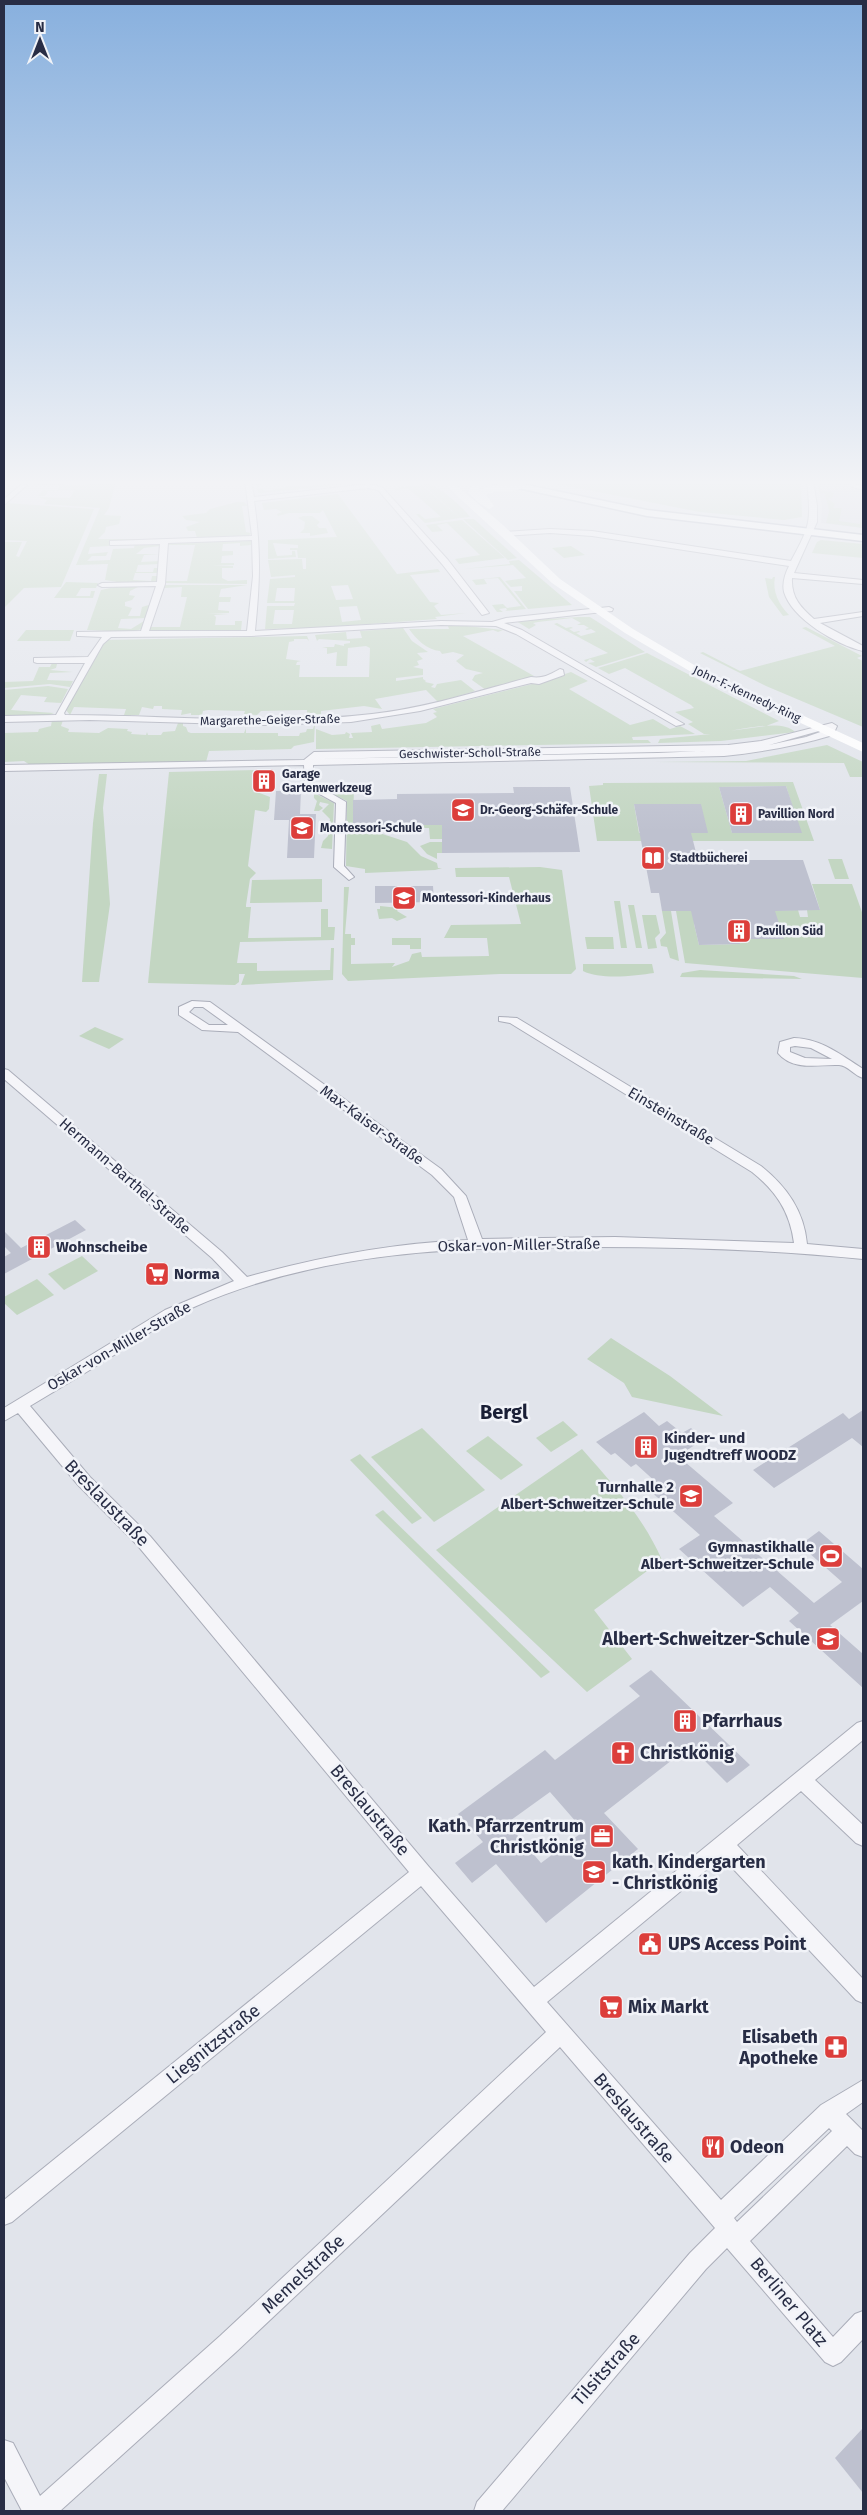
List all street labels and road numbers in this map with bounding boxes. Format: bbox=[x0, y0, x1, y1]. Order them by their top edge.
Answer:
street label: John-F.-Kennedy-Ring bbox=[691, 663, 804, 725]
street label: Margarethe-Geiger-Straße bbox=[200, 712, 340, 728]
street label: Geschwister-Scholl-Straße bbox=[399, 745, 541, 761]
street label: Max-Kaiser-Straße bbox=[317, 1081, 427, 1169]
street label: Einsteinstraße bbox=[625, 1083, 717, 1149]
street label: Hermann-Barthel-Straße bbox=[56, 1114, 194, 1238]
street label: Oskar-von-Miller-Straße bbox=[437, 1235, 601, 1255]
street label: Oskar-von-Miller-Straße bbox=[44, 1298, 194, 1394]
street label: Breslaustraße bbox=[60, 1455, 154, 1551]
street label: Breslaustraße bbox=[325, 1760, 415, 1860]
street label: Liegnitzstraße bbox=[162, 1999, 264, 2089]
street label: Breslaustraße bbox=[589, 2068, 679, 2168]
street label: Memelstraße bbox=[257, 2230, 349, 2318]
street label: Berliner Platz bbox=[745, 2253, 833, 2351]
street label: Tilsitstraße bbox=[567, 2328, 645, 2410]

